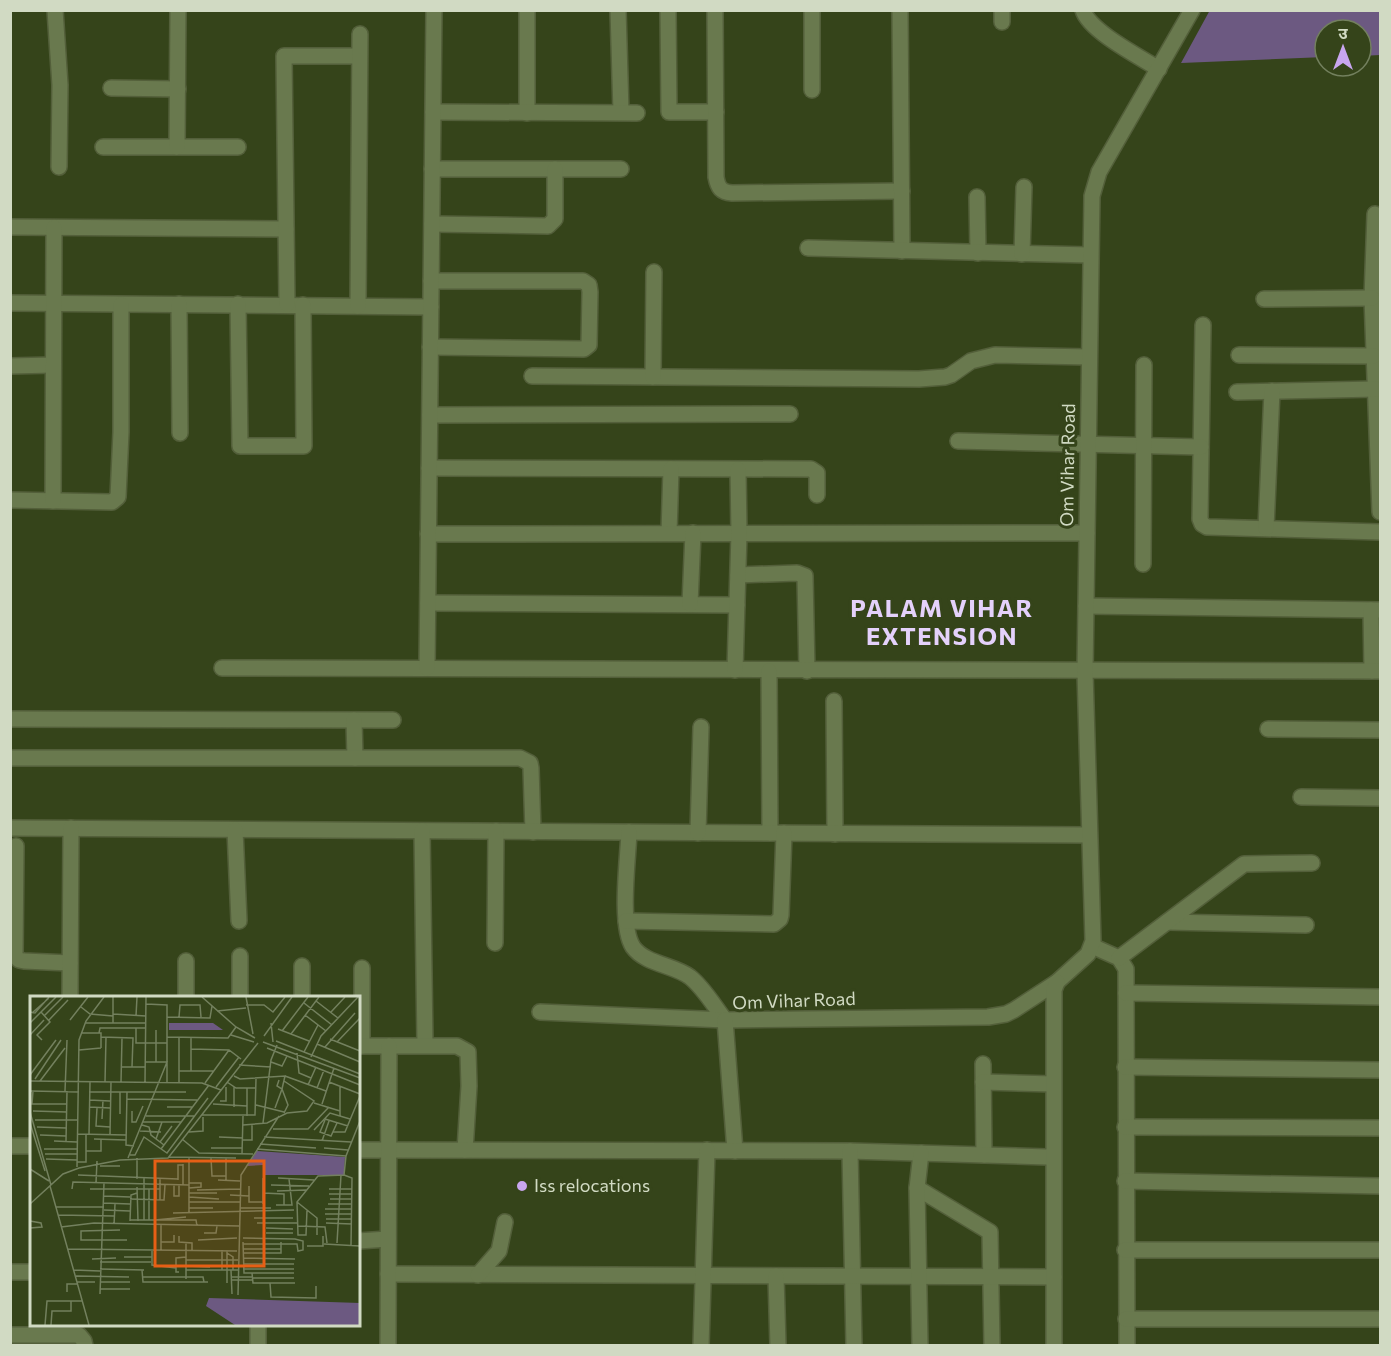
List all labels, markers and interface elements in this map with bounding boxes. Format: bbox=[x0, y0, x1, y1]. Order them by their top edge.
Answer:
north arrow bbox=[1313, 18, 1373, 78]
text: उ bbox=[1338, 23, 1348, 42]
street label: Om Vihar Road bbox=[1055, 403, 1079, 527]
district label: PALAM VIHAR EXTENSION bbox=[850, 593, 1034, 650]
street label: Om Vihar Road bbox=[732, 987, 856, 1013]
inset map bbox=[30, 996, 360, 1326]
place label: Iss relocations bbox=[534, 1174, 650, 1196]
marker: Iss relocations bbox=[515, 1179, 529, 1193]

